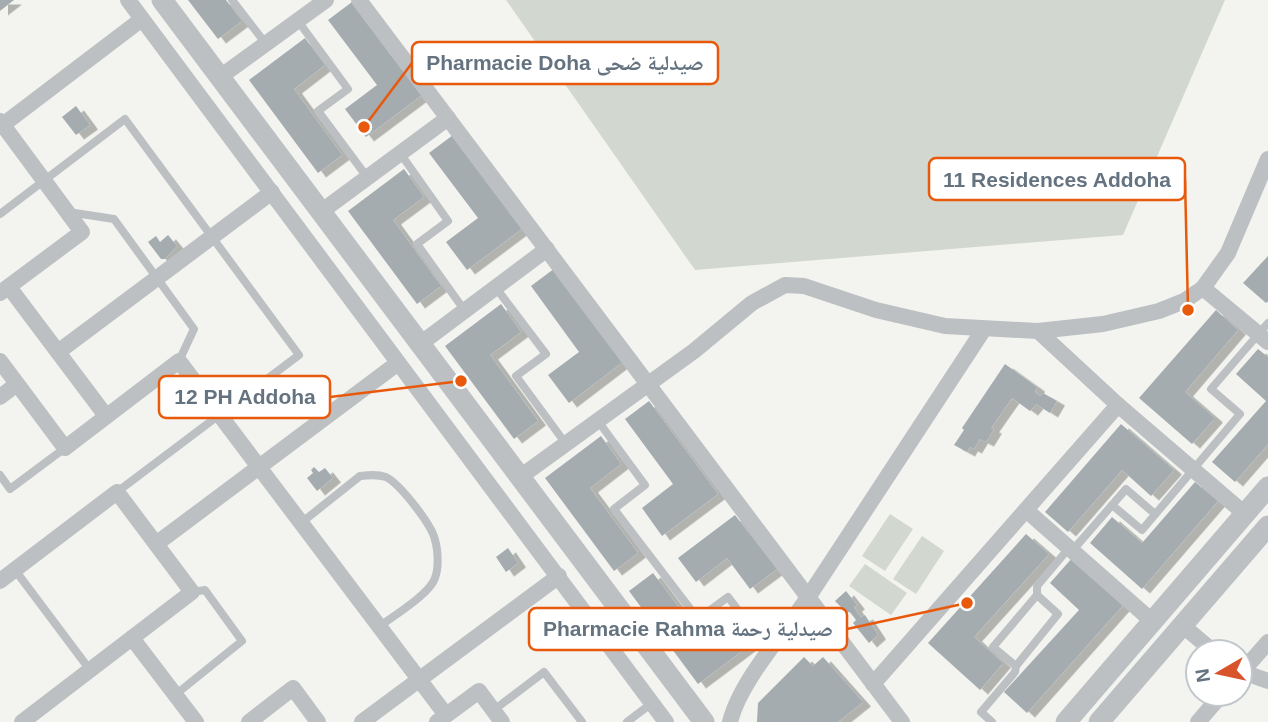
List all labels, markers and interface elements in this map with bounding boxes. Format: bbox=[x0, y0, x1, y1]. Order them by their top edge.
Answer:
callout: Pharmacie Doha صيدلية ضحى bbox=[412, 42, 718, 84]
text: Pharmacie Doha صيدلية ضحى bbox=[426, 51, 704, 76]
callout: 11 Residences Addoha bbox=[929, 158, 1185, 200]
text: 11 Residences Addoha bbox=[943, 168, 1171, 191]
callout: 12 PH Addoha bbox=[159, 376, 330, 418]
text: 12 PH Addoha bbox=[174, 385, 316, 408]
callout: Pharmacie Rahma صيدلية رحمة bbox=[529, 608, 847, 650]
text: Pharmacie Rahma صيدلية رحمة bbox=[543, 617, 833, 641]
north arrow bbox=[1184, 638, 1254, 708]
text: N bbox=[1191, 667, 1214, 684]

